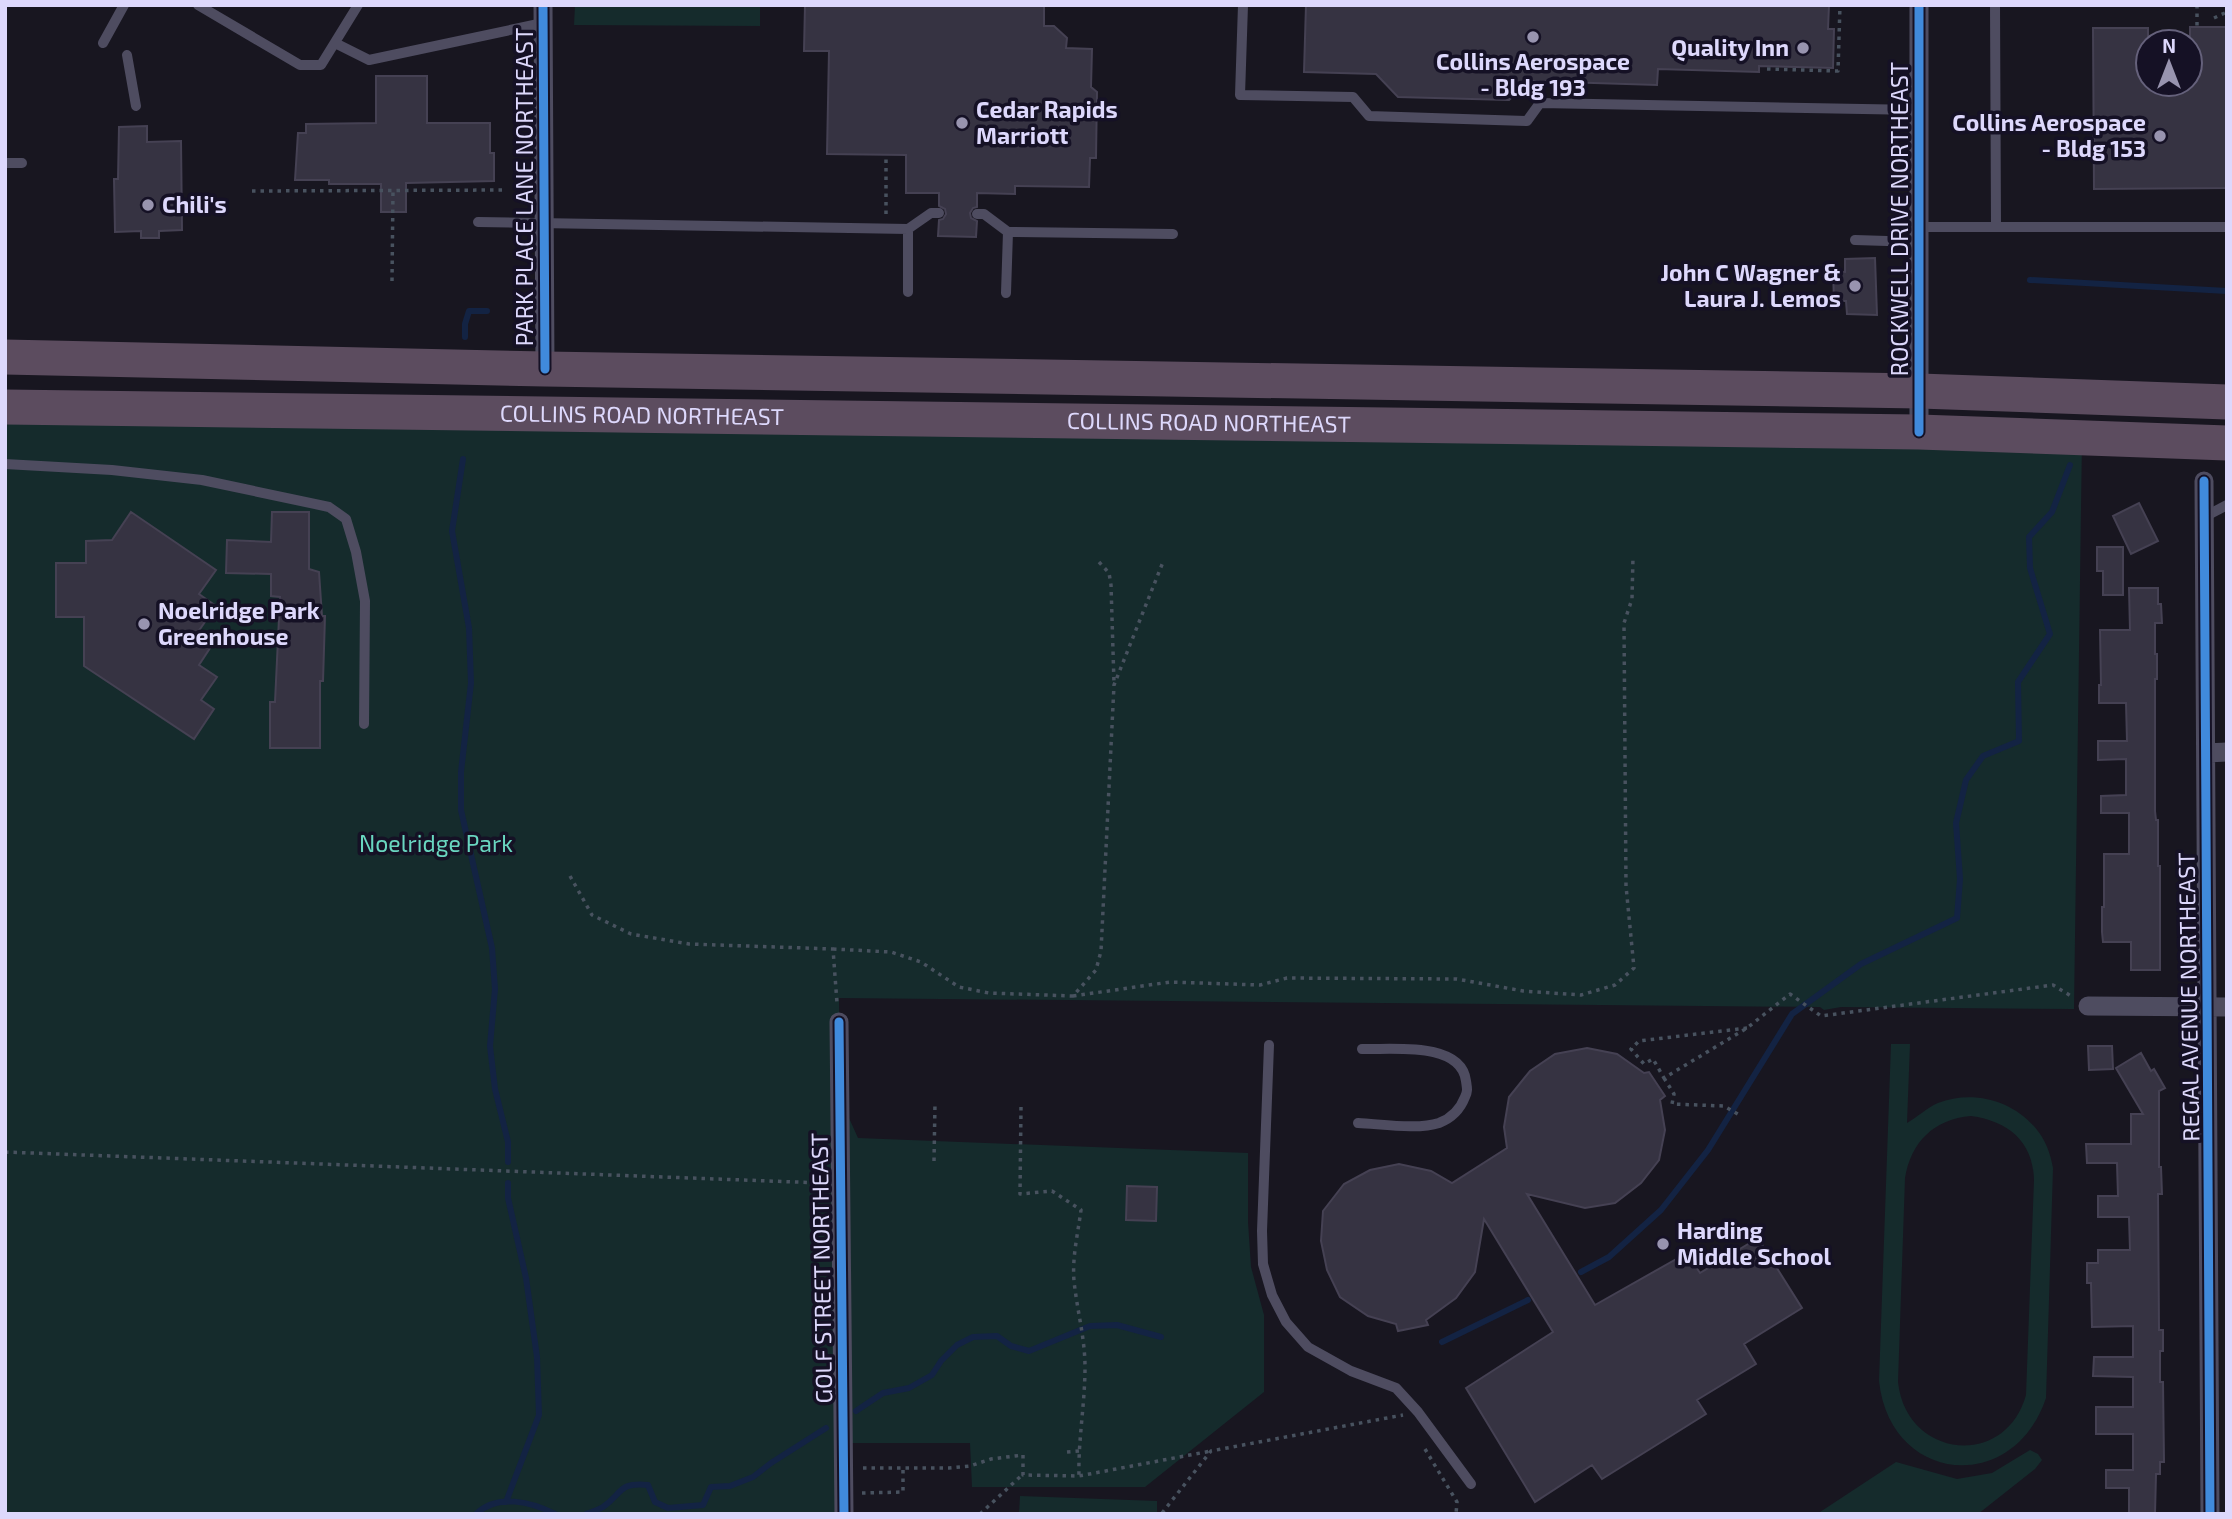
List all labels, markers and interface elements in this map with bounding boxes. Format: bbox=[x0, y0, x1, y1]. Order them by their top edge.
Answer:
street label: PARK PLACE LANE NORTHEAST bbox=[510, 28, 538, 346]
north arrow bbox=[2134, 28, 2204, 98]
marker: Collins Aerospace - Bldg 193 bbox=[1525, 29, 1541, 45]
place label: Quality Inn bbox=[1671, 33, 1789, 62]
text: N bbox=[2162, 34, 2176, 57]
marker: Quality Inn bbox=[1795, 40, 1811, 56]
place label: Collins Aerospace - Bldg 193 bbox=[1436, 47, 1630, 101]
street label: ROCKWELL DRIVE NORTHEAST bbox=[1885, 62, 1913, 376]
place label: Cedar Rapids Marriott bbox=[976, 95, 1118, 149]
place label: Collins Aerospace - Bldg 153 bbox=[1952, 108, 2146, 162]
marker: Cedar Rapids Marriott bbox=[954, 115, 970, 131]
marker: Collins Aerospace - Bldg 153 bbox=[2152, 128, 2168, 144]
place label: Chili's bbox=[162, 190, 227, 218]
marker: Chili's bbox=[140, 197, 156, 213]
place label: John C Wagner & Laura J. Lemos bbox=[1661, 258, 1841, 312]
marker: John C Wagner & Laura J. Lemos bbox=[1847, 278, 1863, 294]
street label: COLLINS ROAD NORTHEAST bbox=[500, 398, 784, 430]
street label: COLLINS ROAD NORTHEAST bbox=[1067, 406, 1351, 438]
place label: Noelridge Park Greenhouse bbox=[158, 596, 320, 650]
marker: Noelridge Park Greenhouse bbox=[136, 616, 152, 632]
park label: Noelridge Park bbox=[359, 829, 513, 857]
street label: REGAL AVENUE NORTHEAST bbox=[2171, 852, 2205, 1142]
street label: GOLF STREET NORTHEAST bbox=[805, 1132, 837, 1404]
place label: Harding Middle School bbox=[1677, 1216, 1831, 1270]
marker: Harding Middle School bbox=[1655, 1236, 1671, 1252]

